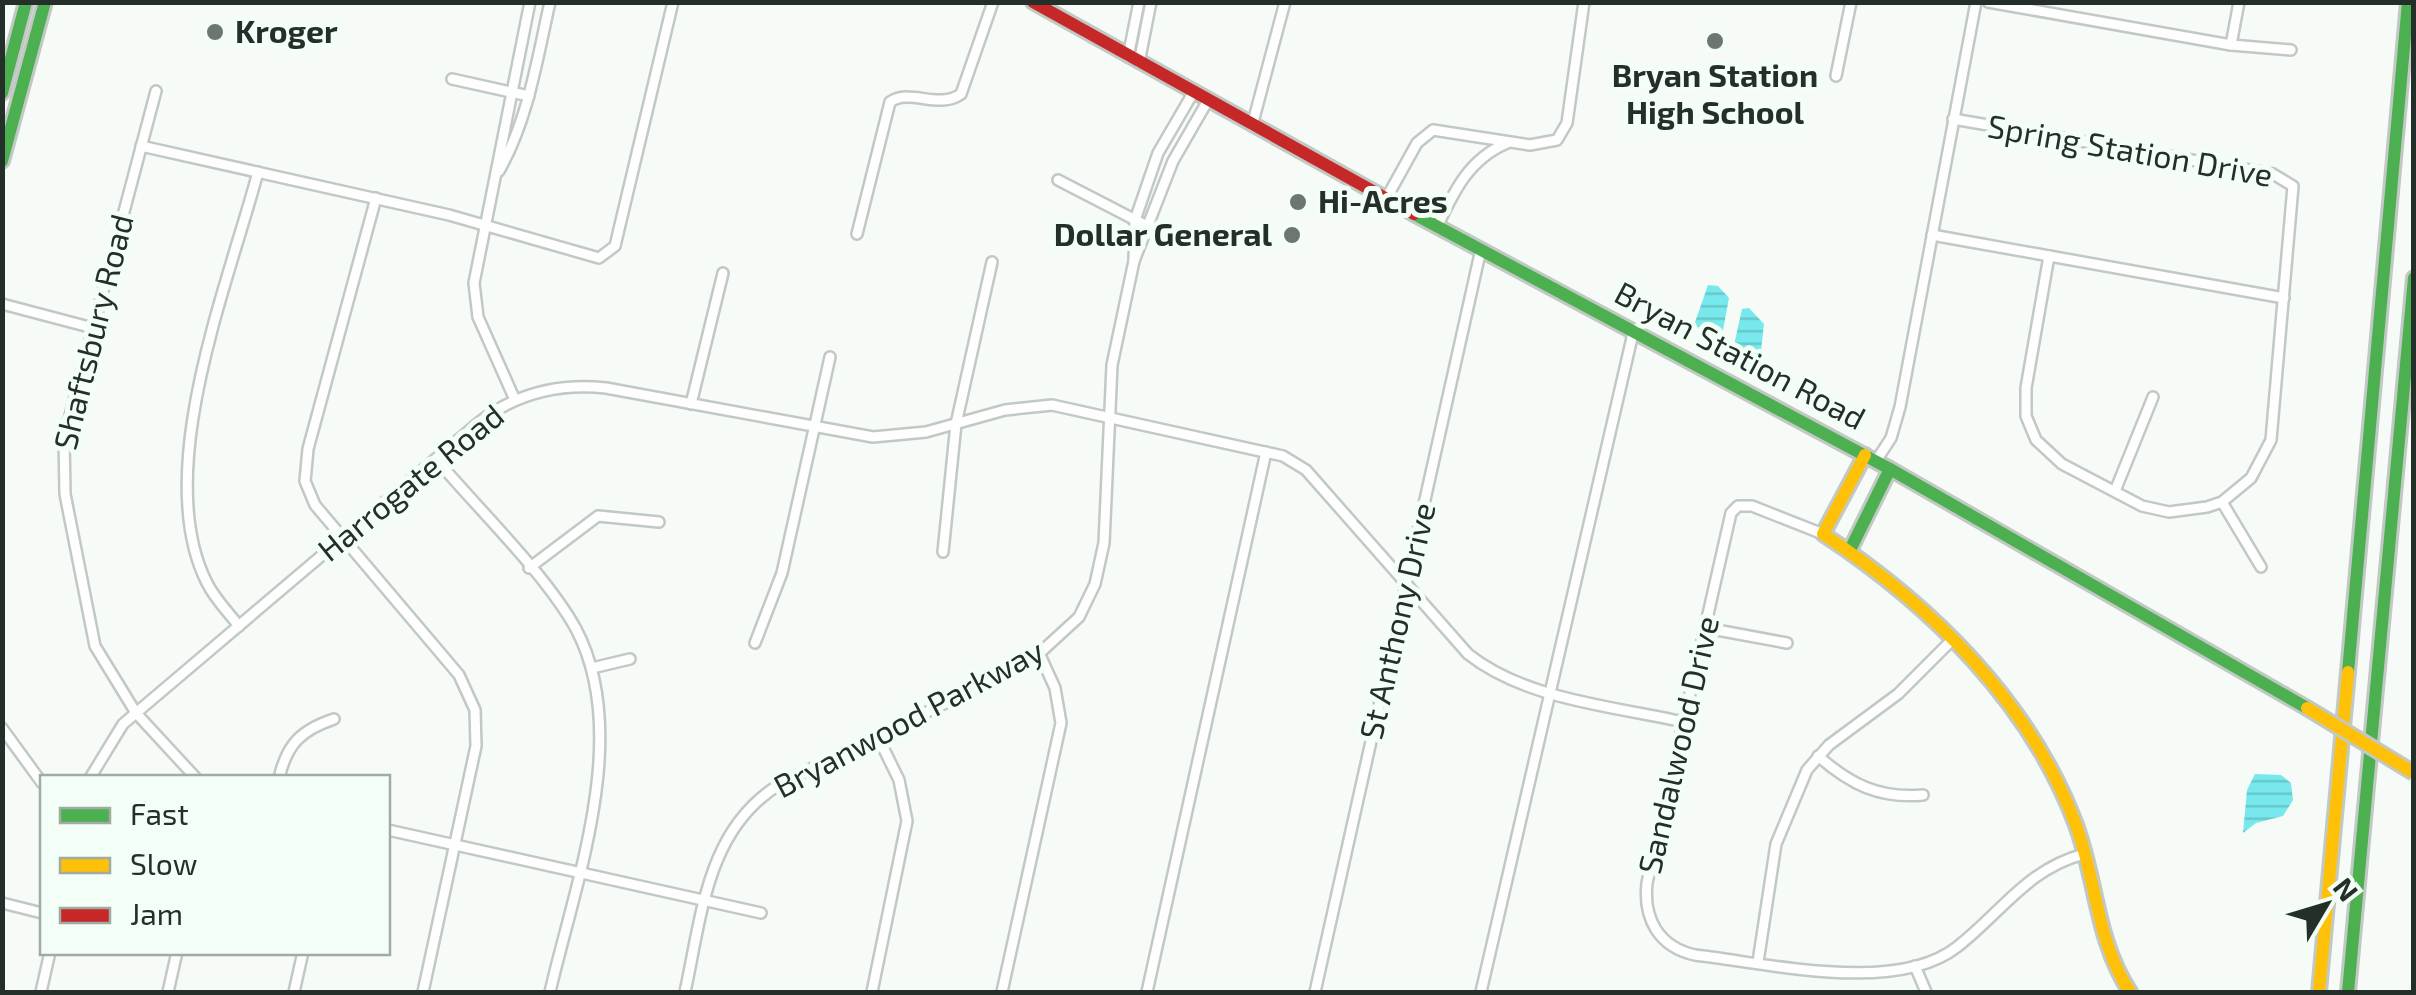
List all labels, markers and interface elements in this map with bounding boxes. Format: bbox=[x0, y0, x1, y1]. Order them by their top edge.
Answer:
place label: Kroger bbox=[235, 11, 338, 49]
marker: Kroger bbox=[204, 21, 226, 43]
marker: Bryan Station High School bbox=[1704, 30, 1726, 52]
place label: Bryan Station High School bbox=[1612, 55, 1818, 130]
street label: Spring Station Drive bbox=[1985, 105, 2276, 193]
place label: Hi-Acres bbox=[1318, 181, 1448, 219]
marker: Hi-Acres bbox=[1287, 191, 1309, 213]
street label: Shaftsbury Road bbox=[44, 210, 140, 453]
place label: Dollar General bbox=[1054, 214, 1272, 252]
marker: Dollar General bbox=[1281, 224, 1303, 246]
street label: Bryan Station Road bbox=[1609, 272, 1873, 436]
street label: Harrogate Road bbox=[309, 395, 510, 568]
street label: St Anthony Drive bbox=[1350, 499, 1442, 743]
street label: Sandalwood Drive bbox=[1629, 612, 1725, 877]
street label: Bryanwood Parkway bbox=[767, 630, 1049, 804]
legend bbox=[40, 775, 390, 955]
text: Fast bbox=[130, 795, 189, 831]
text: Slow bbox=[130, 845, 197, 881]
north arrow bbox=[2276, 855, 2376, 955]
text: N bbox=[2327, 871, 2366, 907]
text: Jam bbox=[130, 895, 183, 931]

